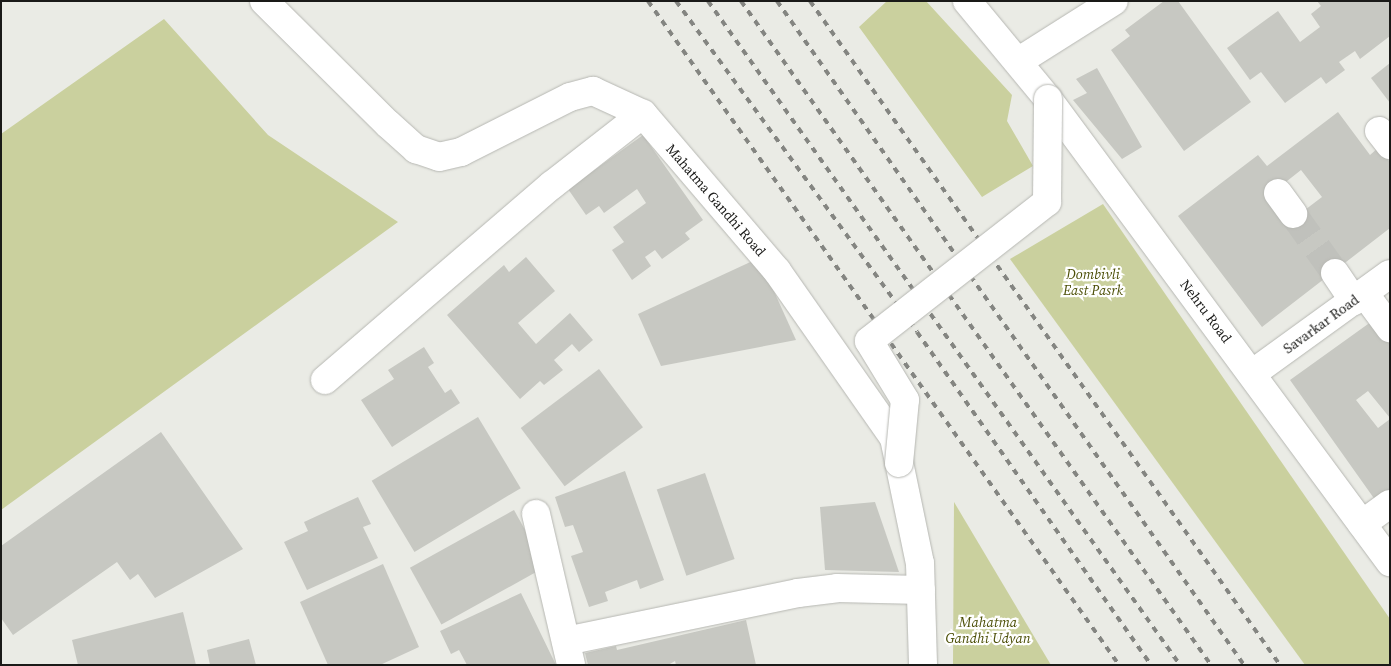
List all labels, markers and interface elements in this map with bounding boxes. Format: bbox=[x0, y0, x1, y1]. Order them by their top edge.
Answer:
street label: Mahatma Gandhi Road bbox=[663, 140, 769, 260]
park label: Dombivli East Pasrk bbox=[1063, 266, 1123, 298]
street label: Nehru Road bbox=[1177, 276, 1235, 346]
street label: Savarkar Road bbox=[1280, 291, 1362, 357]
park label: Mahatma Gandhi Udyan bbox=[945, 614, 1031, 646]

